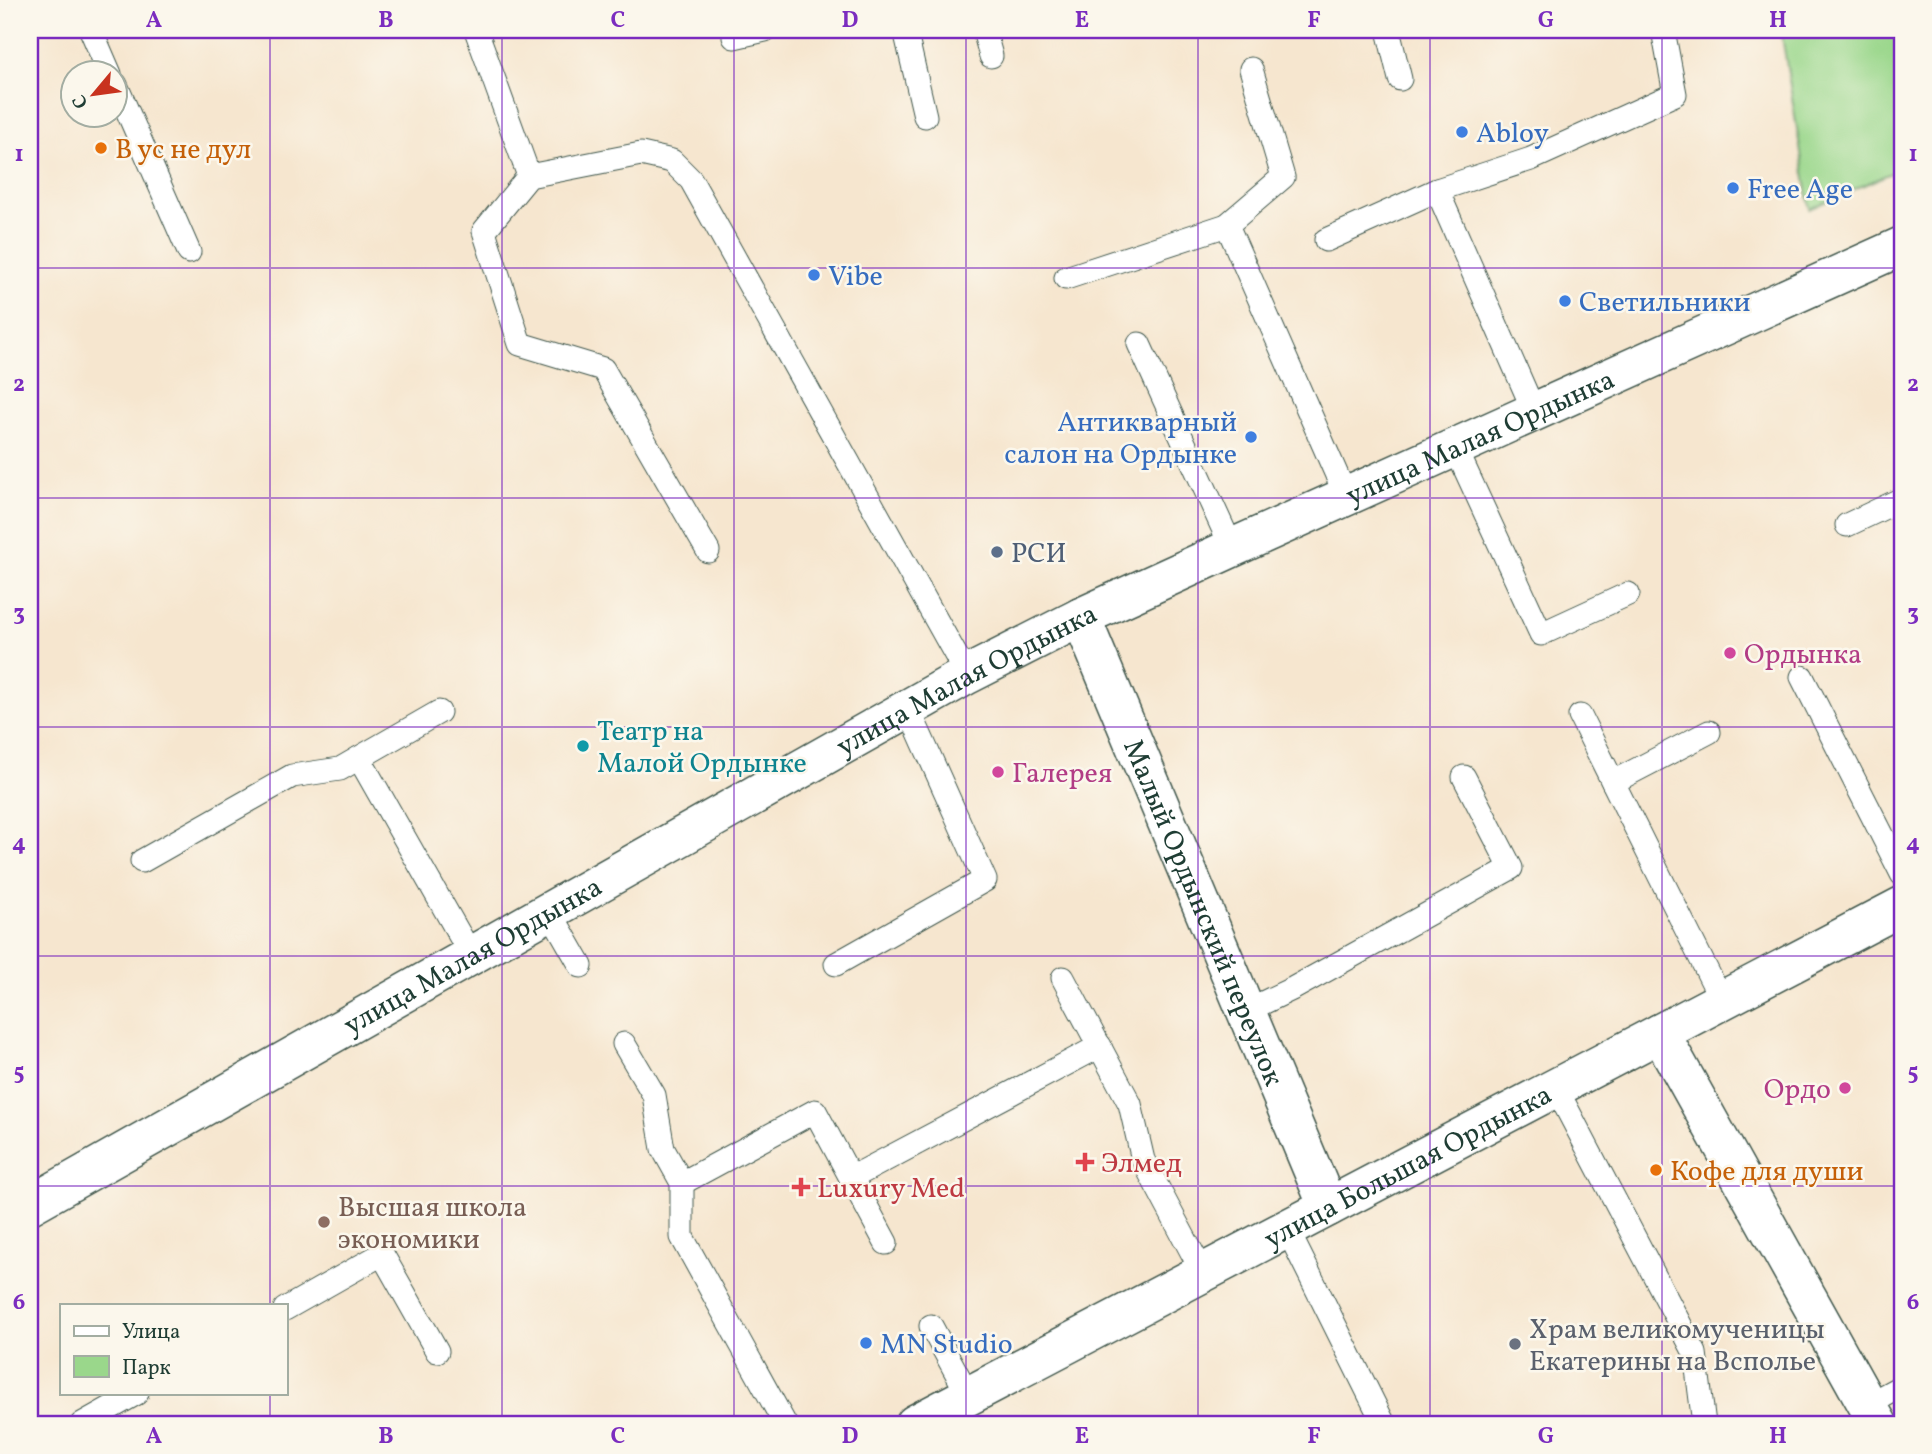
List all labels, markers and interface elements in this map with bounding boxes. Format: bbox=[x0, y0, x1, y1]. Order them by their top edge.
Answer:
text: A bbox=[146, 5, 162, 37]
text: B bbox=[378, 5, 394, 37]
text: C bbox=[611, 5, 625, 37]
text: D bbox=[842, 5, 859, 37]
text: E bbox=[1075, 5, 1089, 37]
text: F bbox=[1307, 5, 1321, 37]
text: G bbox=[1538, 5, 1554, 37]
text: H bbox=[1769, 5, 1787, 37]
north arrow bbox=[60, 60, 130, 130]
text: С bbox=[67, 90, 95, 113]
place label: Abloy bbox=[1476, 115, 1549, 154]
marker: Abloy bbox=[1454, 124, 1470, 140]
place label: В ус не дул bbox=[115, 131, 251, 170]
text: 1 bbox=[14, 139, 24, 171]
text: 1 bbox=[1908, 139, 1918, 171]
marker: В ус не дул bbox=[93, 140, 109, 156]
place label: Free Age bbox=[1747, 171, 1853, 210]
marker: Free Age bbox=[1725, 180, 1741, 196]
place label: Vibe bbox=[828, 258, 883, 297]
marker: Vibe bbox=[806, 267, 822, 283]
place label: Светильники bbox=[1579, 284, 1751, 323]
marker: Светильники bbox=[1557, 293, 1573, 309]
street label: улица Малая Ордынка bbox=[1340, 361, 1621, 516]
text: 2 bbox=[13, 369, 25, 401]
text: 2 bbox=[1907, 369, 1919, 401]
place label: Антикварный салон на Ордынке bbox=[1004, 404, 1237, 475]
marker: Антикварный салон на Ордынке bbox=[1243, 429, 1259, 445]
place label: РСИ bbox=[1011, 535, 1067, 574]
marker: РСИ bbox=[989, 544, 1005, 560]
street label: улица Малая Ордынка bbox=[830, 595, 1104, 767]
text: 3 bbox=[13, 598, 25, 630]
text: 3 bbox=[1907, 598, 1919, 630]
place label: Ордынка bbox=[1744, 636, 1862, 675]
marker: Ордынка bbox=[1722, 645, 1738, 661]
place label: Театр на Малой Ордынке bbox=[597, 713, 807, 784]
street label: Малый Ордынский переулок bbox=[1112, 734, 1292, 1092]
marker: Театр на Малой Ордынке bbox=[575, 738, 591, 754]
place label: Галерея bbox=[1012, 755, 1112, 794]
marker: Галерея bbox=[990, 764, 1006, 780]
text: 4 bbox=[12, 828, 26, 860]
text: 4 bbox=[1906, 828, 1920, 860]
street label: улица Малая Ордынка bbox=[337, 868, 610, 1046]
text: 5 bbox=[13, 1057, 25, 1089]
text: 5 bbox=[1907, 1057, 1919, 1089]
place label: Ордо bbox=[1764, 1071, 1831, 1110]
street label: улица Большая Ордынка bbox=[1258, 1076, 1559, 1260]
marker: Ордо bbox=[1837, 1080, 1853, 1096]
place label: Элмед bbox=[1101, 1145, 1182, 1184]
marker: Элмед bbox=[1075, 1152, 1095, 1172]
place label: Кофе для души bbox=[1670, 1153, 1864, 1192]
marker: Кофе для души bbox=[1648, 1162, 1664, 1178]
place label: Luxury Med bbox=[817, 1170, 965, 1209]
marker: Luxury Med bbox=[791, 1177, 811, 1197]
place label: Высшая школа экономики bbox=[338, 1189, 527, 1260]
marker: Высшая школа экономики bbox=[316, 1214, 332, 1230]
text: 6 bbox=[13, 1287, 25, 1319]
text: 6 bbox=[1907, 1287, 1919, 1319]
legend bbox=[60, 1304, 287, 1394]
place label: Храм великомученицы Екатерины на Всполье bbox=[1529, 1311, 1825, 1382]
text: Улица bbox=[122, 1318, 180, 1347]
place label: MN Studio bbox=[880, 1326, 1013, 1365]
marker: MN Studio bbox=[858, 1335, 874, 1351]
marker: Храм великомученицы Екатерины на Всполье bbox=[1507, 1336, 1523, 1352]
text: Парк bbox=[122, 1354, 171, 1383]
text: A bbox=[146, 1421, 162, 1453]
text: B bbox=[378, 1421, 394, 1453]
text: C bbox=[611, 1421, 625, 1453]
text: D bbox=[842, 1421, 859, 1453]
text: E bbox=[1075, 1421, 1089, 1453]
text: F bbox=[1307, 1421, 1321, 1453]
text: G bbox=[1538, 1421, 1554, 1453]
text: H bbox=[1769, 1421, 1787, 1453]

